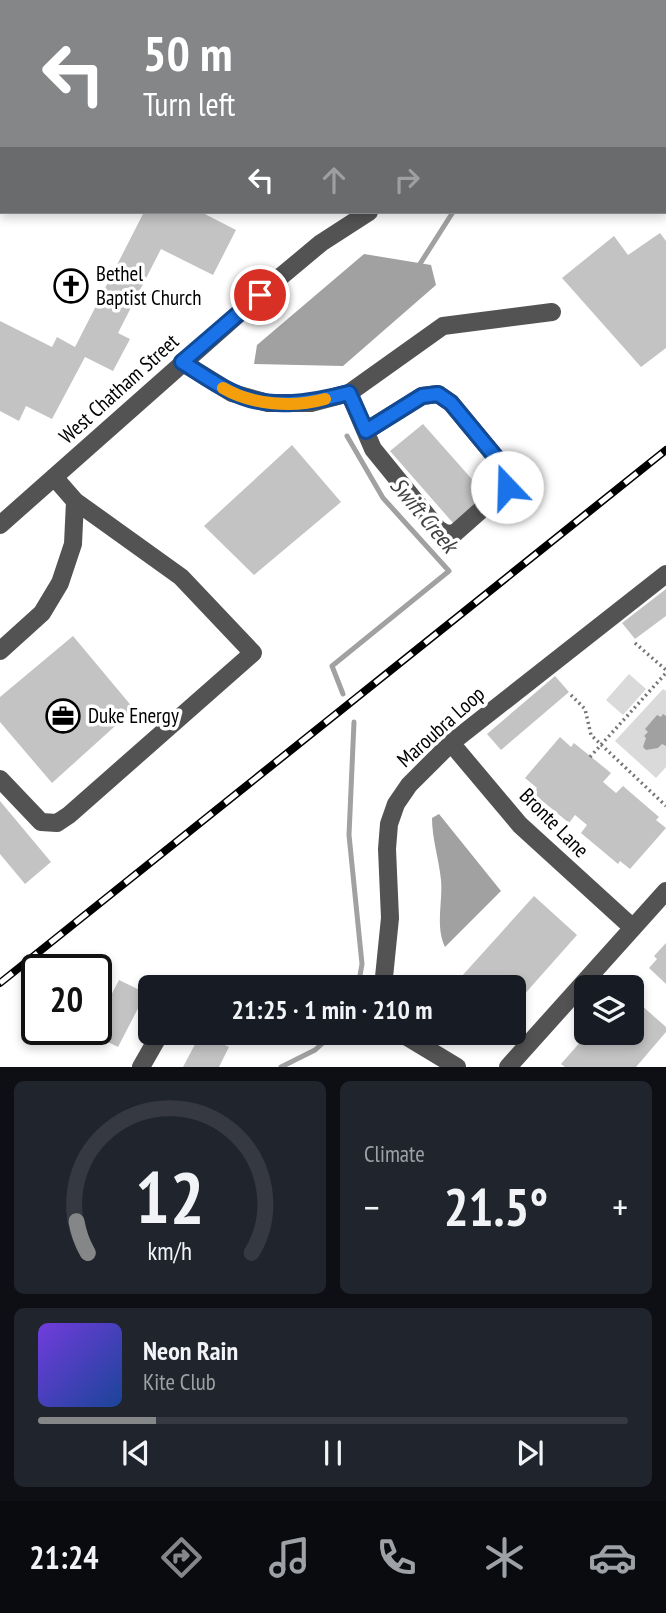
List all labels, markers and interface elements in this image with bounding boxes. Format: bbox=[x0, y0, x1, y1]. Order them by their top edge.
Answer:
text: 50 m bbox=[143, 21, 232, 85]
icon: left bbox=[28, 28, 119, 119]
text: Turn left bbox=[143, 83, 235, 125]
icon: left bbox=[242, 161, 280, 199]
icon: ahead bbox=[315, 161, 353, 199]
icon: right bbox=[388, 161, 426, 199]
place label: Bethel Baptist Church bbox=[96, 260, 202, 311]
pin bbox=[230, 265, 290, 325]
church icon: Bethel Baptist Church bbox=[52, 267, 90, 305]
icon: arrive bbox=[241, 276, 279, 314]
street label: West Chatham Street bbox=[53, 328, 184, 449]
position arrow bbox=[470, 450, 544, 524]
water label: Swift Creek bbox=[385, 471, 466, 561]
street label: Maroubra Loop bbox=[391, 680, 490, 773]
office icon: Duke Energy bbox=[44, 697, 82, 735]
place label: Duke Energy bbox=[88, 702, 179, 729]
street label: Bronte Lane bbox=[514, 782, 595, 863]
speed limit sign: 20 bbox=[21, 954, 112, 1045]
map controls bbox=[574, 975, 644, 1045]
button: layers bbox=[574, 975, 644, 1045]
text: 21:25 · 1 min · 210 m bbox=[232, 993, 432, 1026]
text: Climate bbox=[364, 1139, 425, 1168]
text: 12 bbox=[135, 1150, 205, 1244]
text: 21.5° bbox=[444, 1173, 548, 1240]
text: − bbox=[364, 1182, 380, 1231]
text: + bbox=[612, 1182, 628, 1231]
text: km/h bbox=[148, 1235, 192, 1267]
text: Neon Rain bbox=[143, 1334, 238, 1367]
text: Kite Club bbox=[143, 1367, 216, 1396]
icon: previous bbox=[117, 1434, 155, 1472]
icon: pause bbox=[314, 1434, 352, 1472]
icon: next bbox=[511, 1434, 549, 1472]
icon: directions bbox=[157, 1533, 206, 1582]
icon: music bbox=[265, 1533, 314, 1582]
icon: phone bbox=[372, 1533, 421, 1582]
icon: climate bbox=[480, 1533, 529, 1582]
icon: car bbox=[588, 1533, 637, 1582]
text: 21:24 bbox=[29, 1536, 99, 1578]

